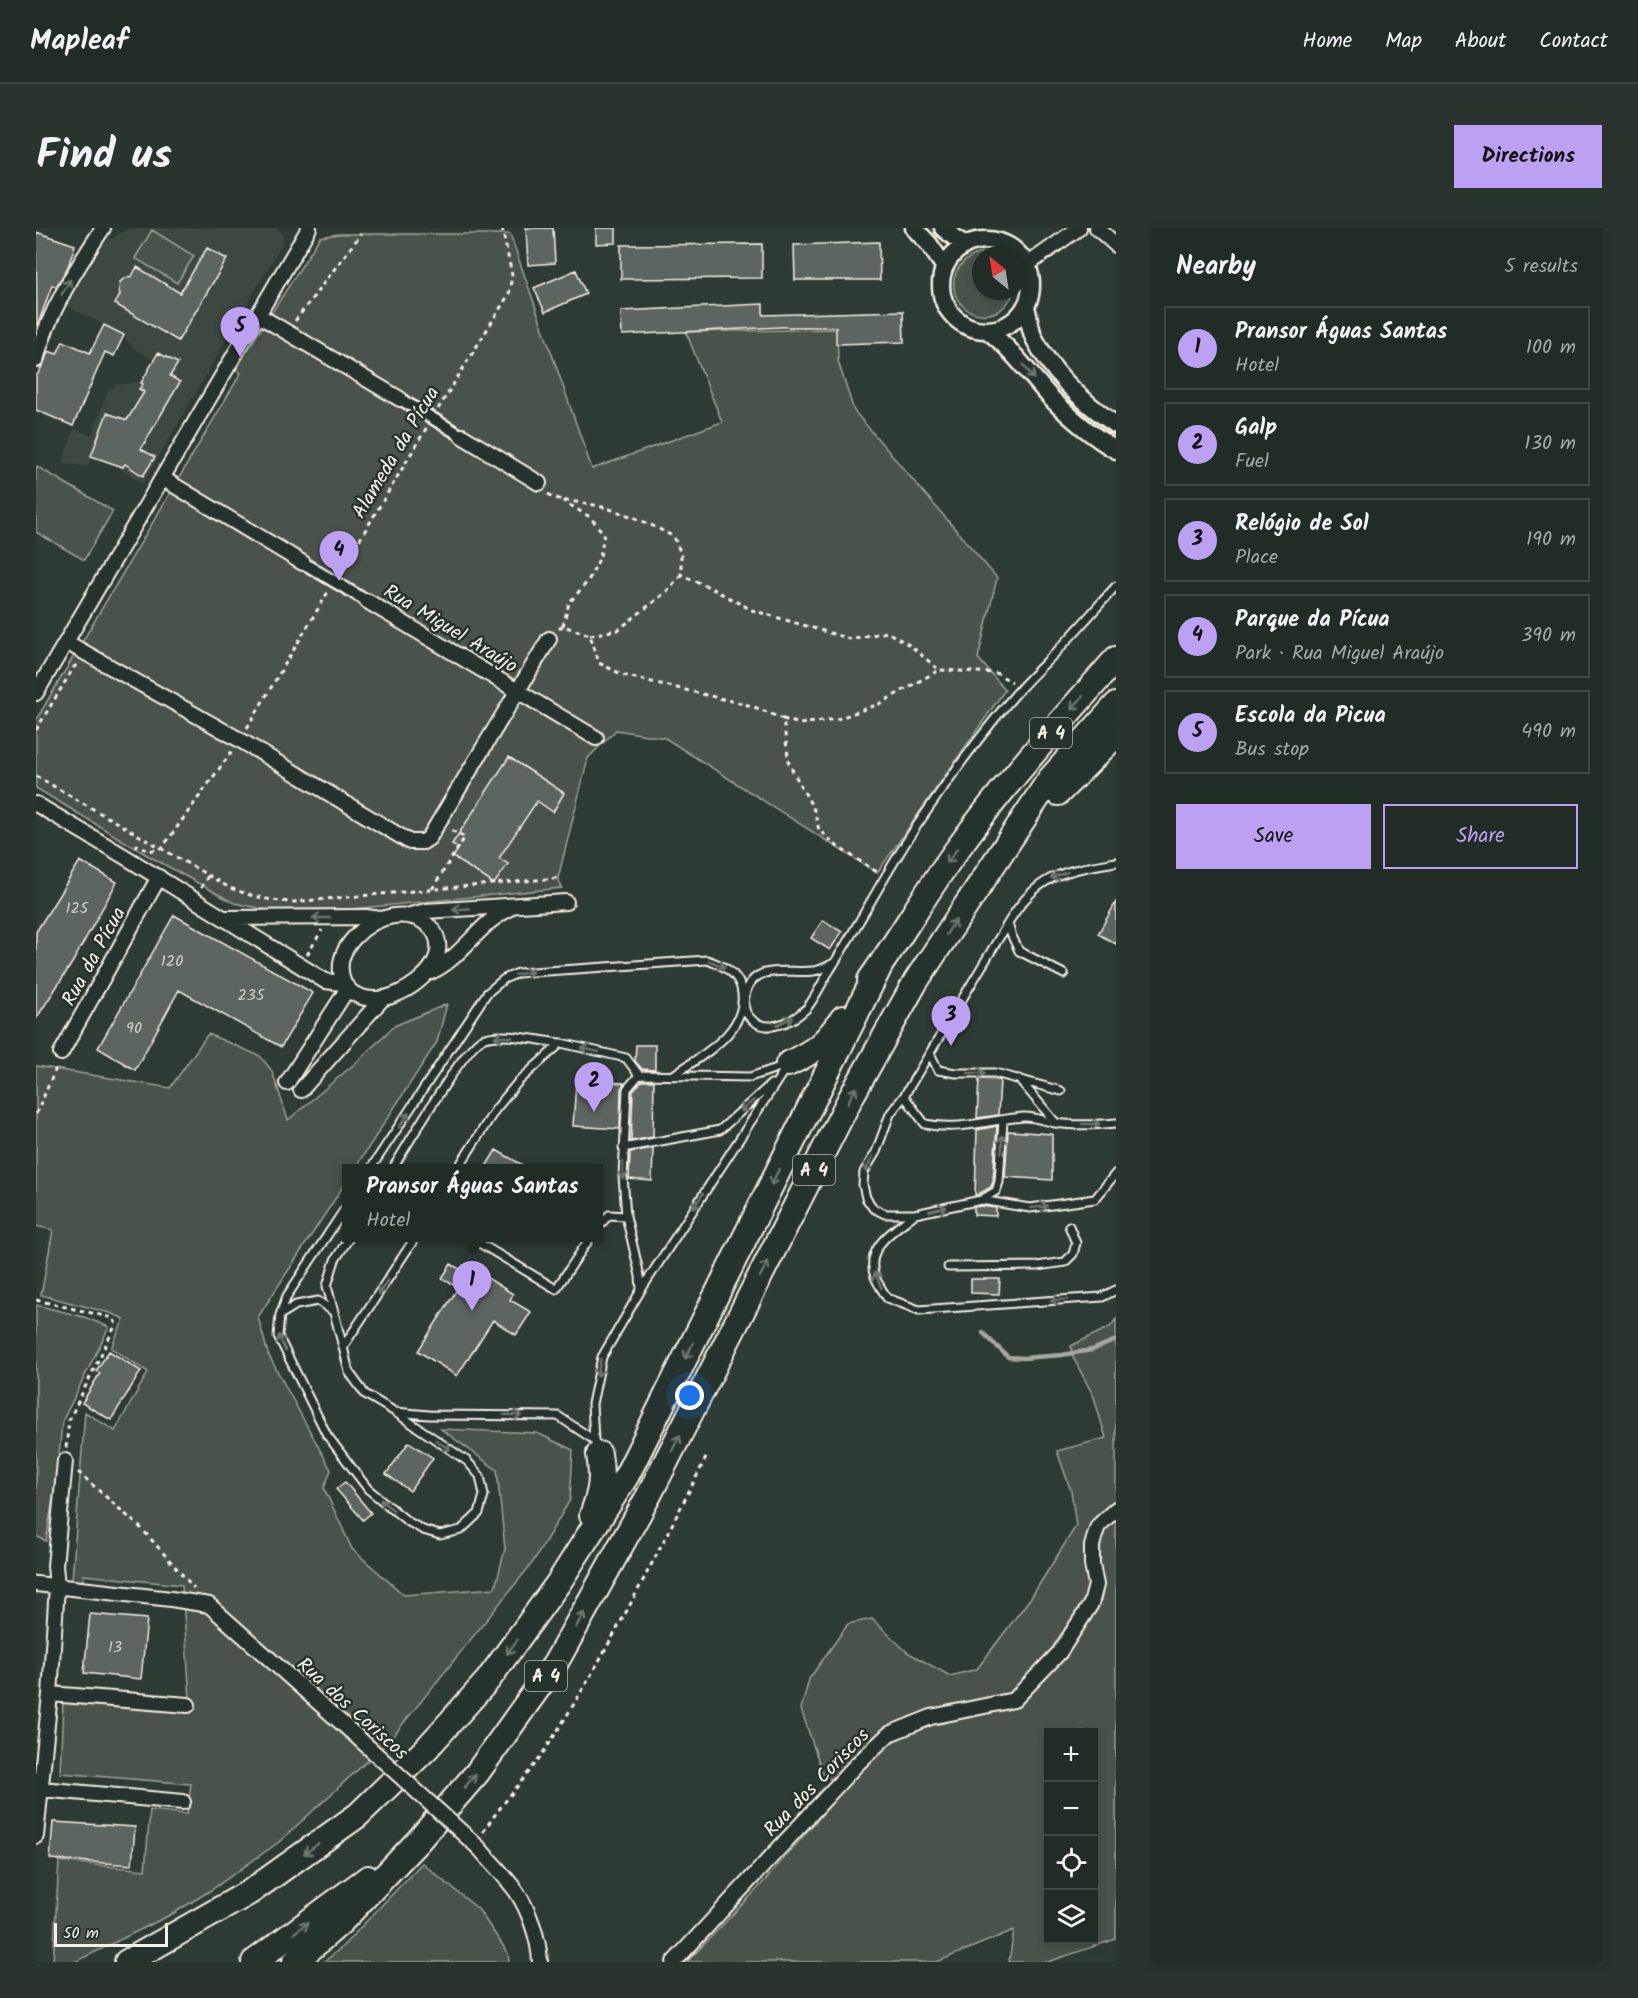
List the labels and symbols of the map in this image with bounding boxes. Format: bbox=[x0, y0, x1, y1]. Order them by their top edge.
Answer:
north arrow bbox=[972, 246, 1026, 300]
one-way arrow bbox=[60, 279, 72, 296]
pin: 5 bbox=[220, 308, 260, 357]
one-way arrow bbox=[1023, 364, 1036, 380]
street label: Alameda da Pícua bbox=[344, 381, 449, 525]
pin: 4 bbox=[320, 532, 358, 581]
street label: Rua Miguel Araújo bbox=[377, 577, 523, 683]
one-way arrow bbox=[1071, 694, 1085, 710]
road number: A 4 bbox=[1030, 718, 1072, 748]
one-way arrow bbox=[946, 848, 958, 864]
one-way arrow bbox=[1050, 871, 1069, 882]
house number: 125 bbox=[66, 896, 90, 921]
street label: Rua da Pícua bbox=[54, 901, 135, 1013]
one-way arrow bbox=[451, 904, 471, 915]
one-way arrow bbox=[312, 912, 332, 924]
one-way arrow bbox=[946, 919, 958, 936]
house number: 120 bbox=[161, 949, 183, 974]
one-way arrow bbox=[708, 959, 726, 970]
one-way arrow bbox=[514, 967, 533, 978]
house number: 235 bbox=[237, 983, 266, 1008]
pin: 3 bbox=[932, 996, 970, 1046]
one-way arrow bbox=[776, 1014, 794, 1026]
house number: 90 bbox=[126, 1016, 142, 1041]
one-way arrow bbox=[493, 1032, 513, 1043]
one-way arrow bbox=[581, 1044, 601, 1055]
pin: 2 bbox=[574, 1062, 614, 1112]
one-way arrow bbox=[967, 1067, 987, 1079]
one-way arrow bbox=[846, 1087, 858, 1104]
one-way arrow bbox=[740, 1099, 755, 1113]
one-way arrow bbox=[397, 1111, 410, 1128]
one-way arrow bbox=[1081, 1118, 1101, 1130]
one-way arrow bbox=[997, 1134, 1008, 1154]
road number: A 4 bbox=[793, 1155, 835, 1185]
one-way arrow bbox=[863, 1155, 875, 1172]
one-way arrow bbox=[617, 1161, 629, 1181]
one-way arrow bbox=[769, 1167, 780, 1185]
one-way arrow bbox=[692, 1192, 704, 1208]
one-way arrow bbox=[1028, 1201, 1048, 1212]
one-way arrow bbox=[928, 1203, 947, 1215]
one-way arrow bbox=[759, 1260, 770, 1278]
pin: 1 bbox=[452, 1262, 492, 1311]
one-way arrow bbox=[872, 1271, 883, 1289]
one-way arrow bbox=[377, 1278, 389, 1295]
one-way arrow bbox=[1050, 1295, 1070, 1306]
one-way arrow bbox=[276, 1335, 287, 1353]
one-way arrow bbox=[682, 1342, 694, 1360]
one-way arrow bbox=[593, 1358, 604, 1377]
your location bbox=[675, 1381, 704, 1410]
one-way arrow bbox=[503, 1409, 523, 1421]
one-way arrow bbox=[670, 1434, 682, 1452]
one-way arrow bbox=[434, 1439, 451, 1451]
one-way arrow bbox=[379, 1498, 395, 1511]
one-way arrow bbox=[574, 1612, 586, 1629]
house number: 13 bbox=[108, 1635, 122, 1660]
one-way arrow bbox=[506, 1638, 518, 1654]
street label: Rua dos Coriscos bbox=[288, 1650, 415, 1769]
road number: A 4 bbox=[525, 1661, 567, 1691]
street label: Rua dos Coriscos bbox=[757, 1721, 878, 1845]
one-way arrow bbox=[463, 1774, 477, 1789]
one-way arrow bbox=[303, 1843, 319, 1855]
scale bar bbox=[54, 1920, 168, 1948]
one-way arrow bbox=[293, 1921, 309, 1934]

